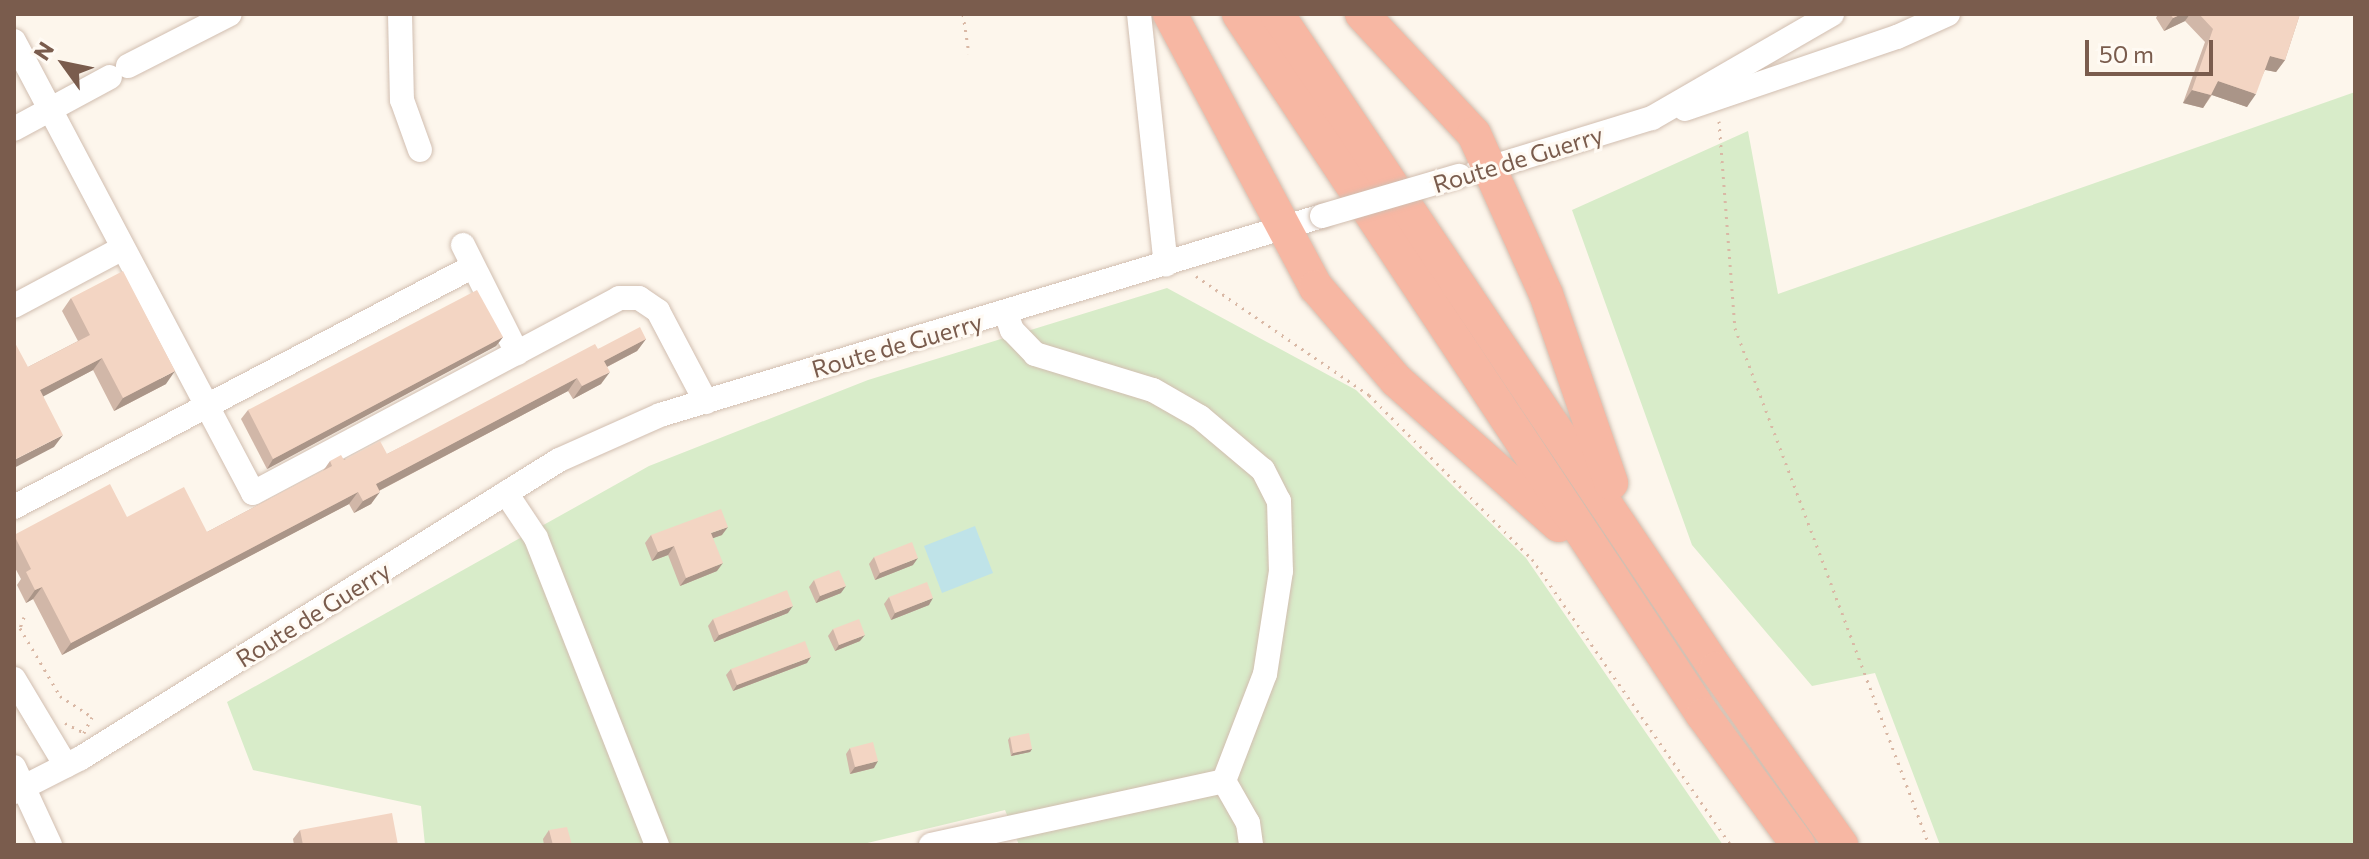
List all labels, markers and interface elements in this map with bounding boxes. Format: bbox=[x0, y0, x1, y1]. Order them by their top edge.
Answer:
north arrow bbox=[24, 24, 104, 104]
scale bar bbox=[2089, 24, 2217, 74]
text: N bbox=[28, 36, 59, 65]
text: 50 m bbox=[2099, 39, 2154, 68]
street label: Route de Guerry bbox=[1429, 119, 1607, 199]
street label: Route de Guerry bbox=[808, 307, 986, 383]
street label: Route de Guerry bbox=[231, 555, 395, 673]

